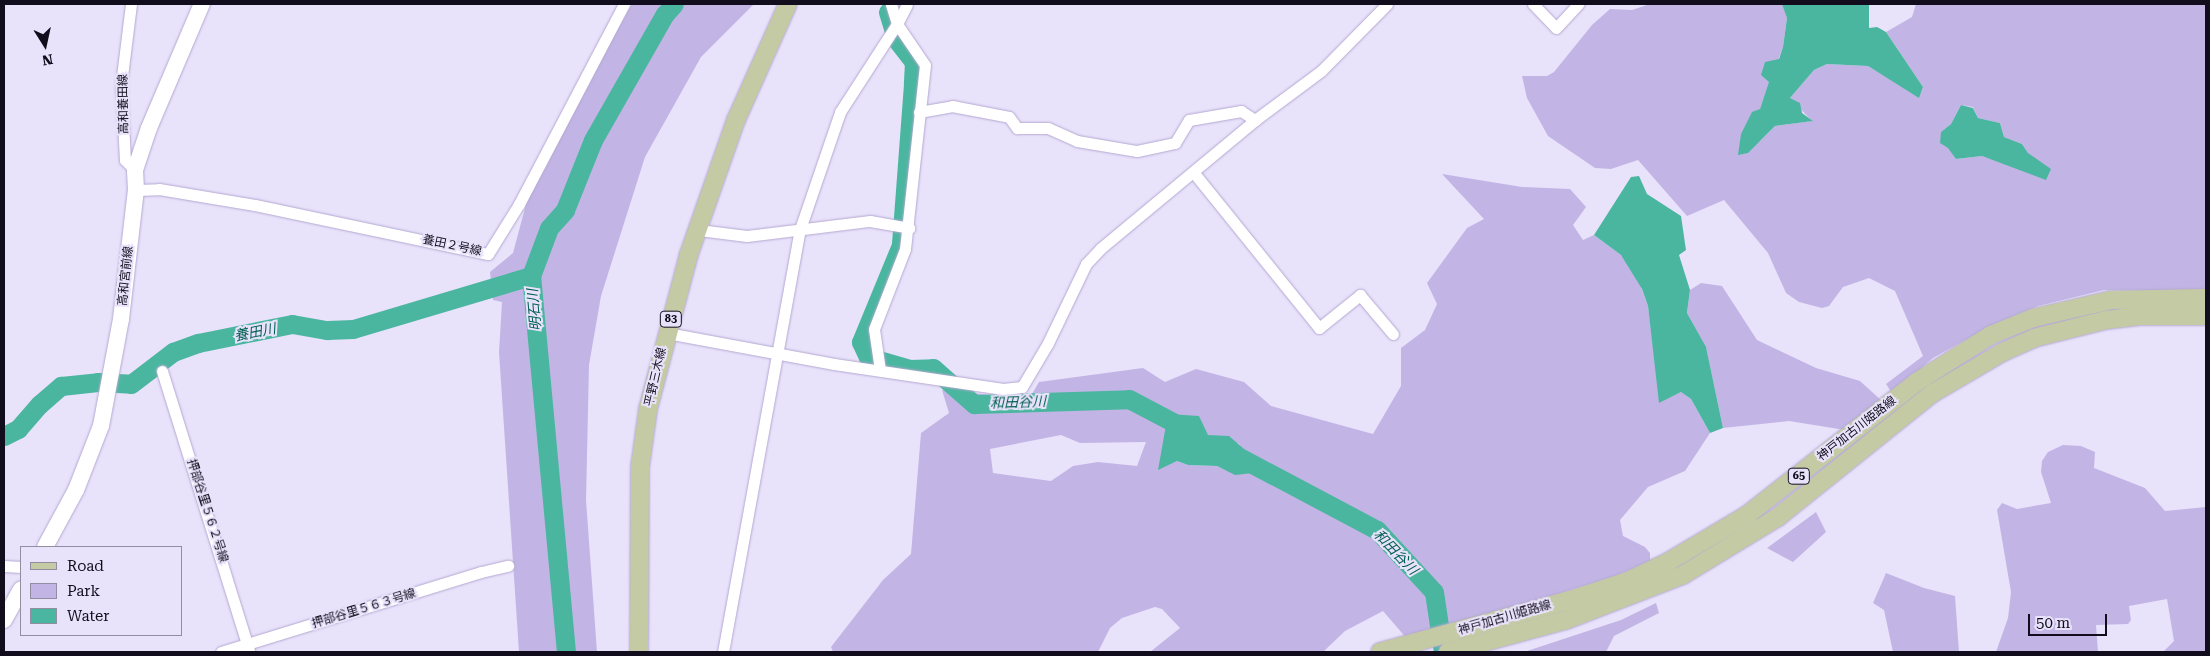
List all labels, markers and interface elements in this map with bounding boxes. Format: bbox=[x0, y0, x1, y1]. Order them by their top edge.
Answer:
north arrow bbox=[20, 20, 70, 70]
text: N bbox=[41, 51, 54, 69]
street label: 高和養田線 bbox=[116, 74, 132, 134]
street label: 養田２号線 bbox=[421, 233, 483, 259]
street label: 高和宮前線 bbox=[116, 245, 136, 307]
water label: 明石川 bbox=[524, 288, 544, 332]
road number: 83 bbox=[660, 310, 682, 328]
water label: 養田川 bbox=[233, 320, 277, 344]
street label: 平野三木線 bbox=[642, 346, 670, 408]
water label: 和田谷川 bbox=[990, 393, 1046, 411]
street label: 神戸加古川姫路線 bbox=[1815, 394, 1899, 464]
street label: 押部谷里５６２号線 bbox=[183, 457, 231, 565]
road number: 65 bbox=[1788, 468, 1810, 484]
water label: 和田谷川 bbox=[1371, 526, 1421, 578]
legend bbox=[20, 546, 182, 636]
text: Road bbox=[67, 557, 104, 575]
text: Park bbox=[67, 582, 100, 600]
street label: 押部谷里５６３号線 bbox=[310, 586, 418, 632]
street label: 神戸加古川姫路線 bbox=[1457, 598, 1553, 638]
scale bar bbox=[2030, 604, 2109, 636]
text: Water bbox=[67, 607, 109, 625]
text: 50 m bbox=[2036, 614, 2070, 632]

